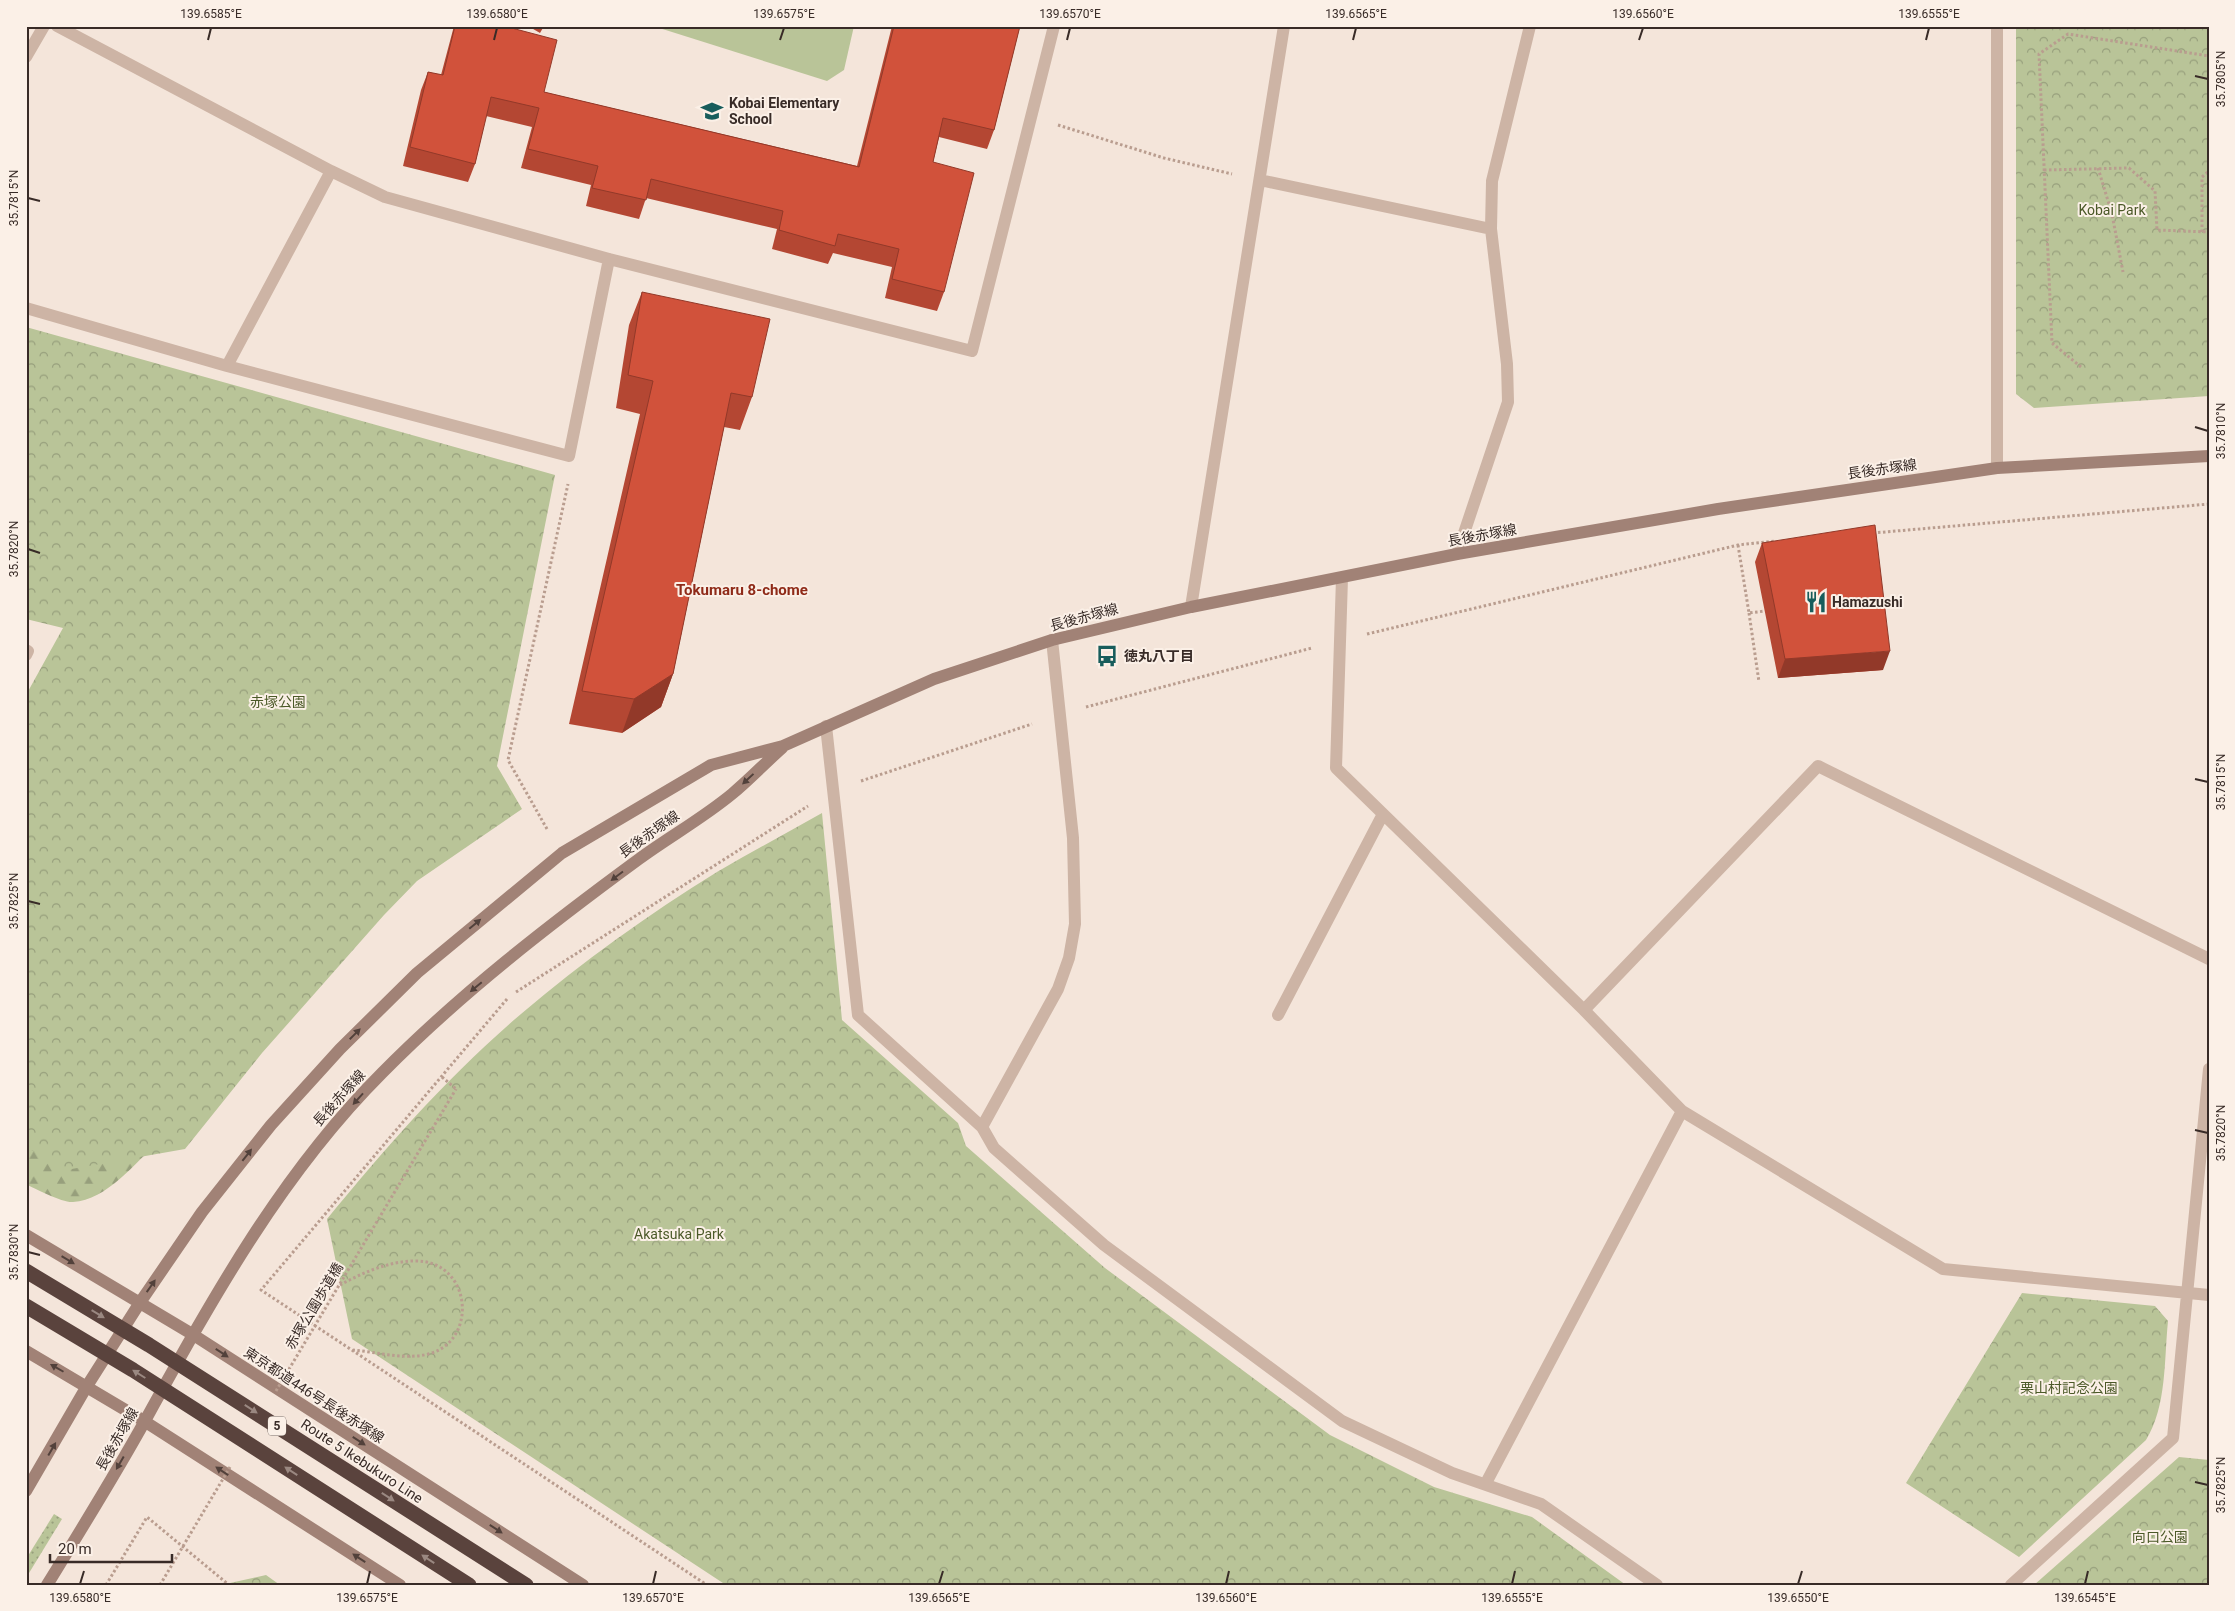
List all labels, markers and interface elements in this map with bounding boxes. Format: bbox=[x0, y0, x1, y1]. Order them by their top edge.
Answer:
text: 139.6585°E bbox=[180, 7, 242, 21]
text: 139.6580°E bbox=[466, 7, 528, 21]
text: 139.6575°E bbox=[753, 7, 815, 21]
text: 139.6570°E bbox=[1039, 7, 1101, 21]
text: 139.6565°E bbox=[1325, 7, 1387, 21]
text: 139.6560°E bbox=[1612, 7, 1674, 21]
text: 139.6555°E bbox=[1898, 7, 1960, 21]
text: 35.7805°N bbox=[2214, 51, 2228, 107]
place label: Kobai Elementary School bbox=[729, 95, 840, 127]
school or university icon: Kobai Elementary School bbox=[699, 98, 725, 124]
text: 35.7815°N bbox=[7, 170, 21, 226]
park label: Kobai Park bbox=[2078, 202, 2146, 218]
text: 35.7810°N bbox=[2214, 403, 2228, 459]
street label: 長後赤塚線 bbox=[1846, 456, 1918, 482]
text: 35.7820°N bbox=[7, 521, 21, 577]
street label: 長後赤塚線 bbox=[1446, 521, 1518, 549]
district label: Tokumaru 8-chome bbox=[676, 581, 808, 599]
restaurant icon: Hamazushi bbox=[1803, 589, 1829, 615]
place label: Hamazushi bbox=[1832, 594, 1903, 610]
street label: 長後赤塚線 bbox=[1048, 600, 1120, 634]
bus stop icon: 徳丸八丁目 bbox=[1094, 643, 1120, 669]
place label: 徳丸八丁目 bbox=[1124, 648, 1194, 664]
park label: 赤塚公園 bbox=[250, 694, 306, 710]
text: 35.7815°N bbox=[2214, 754, 2228, 810]
one-way arrow bbox=[741, 774, 754, 785]
street label: 長後赤塚線 bbox=[616, 807, 682, 861]
one-way arrow bbox=[611, 870, 624, 881]
text: 35.7825°N bbox=[7, 873, 21, 929]
one-way arrow bbox=[468, 919, 481, 930]
one-way arrow bbox=[470, 982, 483, 993]
one-way arrow bbox=[349, 1028, 361, 1040]
street label: 長後赤塚線 bbox=[310, 1067, 368, 1129]
one-way arrow bbox=[352, 1093, 364, 1105]
text: 35.7820°N bbox=[2214, 1105, 2228, 1161]
one-way arrow bbox=[242, 1149, 253, 1162]
text: 35.7830°N bbox=[7, 1224, 21, 1280]
park label: Akatsuka Park bbox=[634, 1226, 725, 1242]
one-way arrow bbox=[61, 1256, 74, 1265]
street label: 赤塚公園歩道橋 bbox=[282, 1260, 346, 1352]
one-way arrow bbox=[146, 1280, 156, 1293]
one-way arrow bbox=[92, 1309, 105, 1318]
street label: 東京都道446号長後赤塚線 bbox=[241, 1344, 387, 1446]
one-way arrow bbox=[215, 1349, 229, 1358]
one-way arrow bbox=[50, 1364, 63, 1373]
one-way arrow bbox=[133, 1370, 146, 1379]
park label: 栗山村記念公園 bbox=[2020, 1380, 2118, 1396]
one-way arrow bbox=[244, 1404, 258, 1414]
street label: 長後赤塚線 bbox=[93, 1405, 141, 1473]
road number: 5 bbox=[268, 1416, 286, 1435]
street label: Route 5 Ikebukuro Line bbox=[298, 1416, 426, 1506]
one-way arrow bbox=[352, 1436, 366, 1446]
one-way arrow bbox=[47, 1443, 56, 1456]
one-way arrow bbox=[115, 1457, 124, 1470]
text: 35.7825°N bbox=[2214, 1457, 2228, 1513]
one-way arrow bbox=[216, 1466, 229, 1476]
one-way arrow bbox=[285, 1466, 298, 1476]
one-way arrow bbox=[381, 1492, 395, 1501]
one-way arrow bbox=[489, 1524, 502, 1533]
park label: 向口公園 bbox=[2132, 1529, 2188, 1545]
scale bar bbox=[50, 1531, 172, 1563]
text: 20 m bbox=[58, 1540, 92, 1558]
one-way arrow bbox=[353, 1554, 366, 1563]
one-way arrow bbox=[422, 1554, 435, 1563]
text: 139.6580°E bbox=[49, 1591, 111, 1605]
text: 139.6575°E bbox=[336, 1591, 398, 1605]
text: 139.6570°E bbox=[622, 1591, 684, 1605]
text: 139.6565°E bbox=[908, 1591, 970, 1605]
text: 139.6560°E bbox=[1195, 1591, 1257, 1605]
text: 139.6555°E bbox=[1481, 1591, 1543, 1605]
text: 139.6550°E bbox=[1767, 1591, 1829, 1605]
text: 139.6545°E bbox=[2054, 1591, 2116, 1605]

